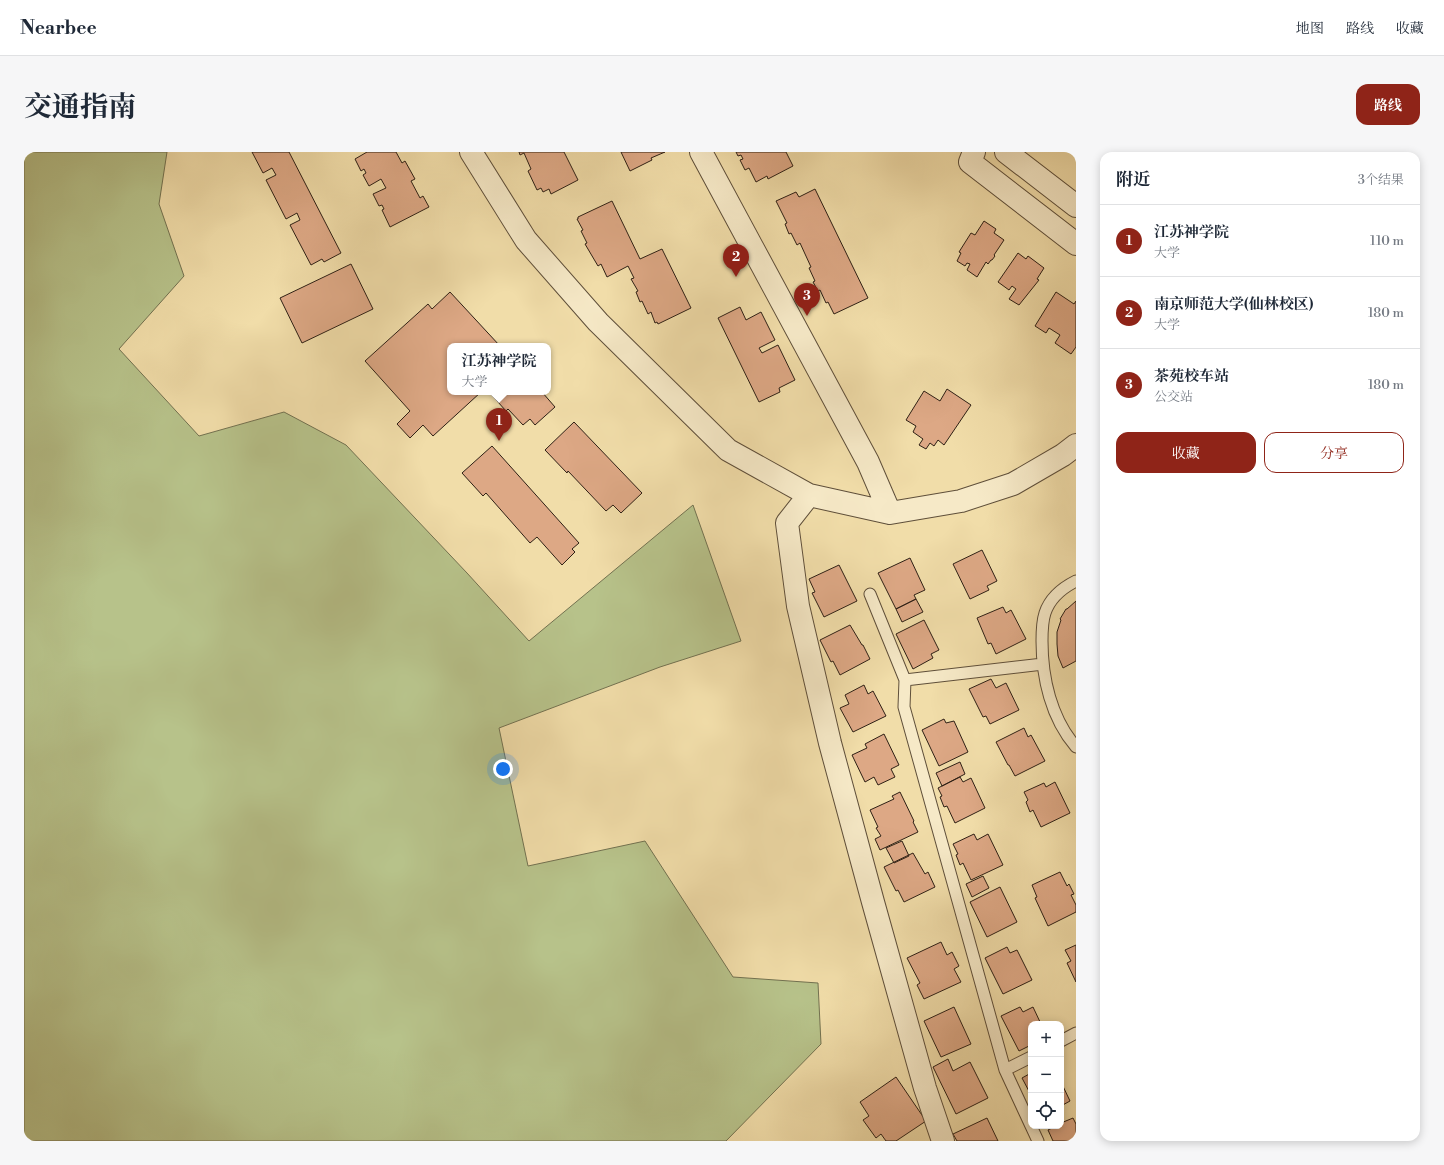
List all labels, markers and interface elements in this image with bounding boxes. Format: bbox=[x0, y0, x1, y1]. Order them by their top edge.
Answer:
text: Nearbee bbox=[20, 16, 97, 40]
text: 地图 bbox=[1296, 20, 1324, 38]
text: 路线 bbox=[1346, 20, 1374, 38]
text: 收藏 bbox=[1396, 20, 1424, 38]
button: 路线 bbox=[1356, 84, 1420, 125]
text: 交通指南 bbox=[24, 90, 136, 125]
text: 附近 bbox=[1116, 169, 1150, 191]
text: 3个结果 bbox=[1358, 172, 1404, 188]
text: 江苏神学院 bbox=[1154, 223, 1229, 242]
text: 1 bbox=[1126, 233, 1132, 249]
text: 110 m bbox=[1370, 233, 1404, 249]
pin: 2 bbox=[723, 244, 749, 277]
text: 大学 bbox=[1154, 245, 1180, 261]
pin: 3 bbox=[794, 283, 820, 316]
text: 南京师范大学(仙林校区) bbox=[1154, 295, 1313, 314]
text: 2 bbox=[1125, 305, 1133, 321]
text: 180 m bbox=[1368, 305, 1404, 321]
text: 大学 bbox=[1154, 317, 1180, 333]
popup bbox=[447, 343, 551, 395]
text: 江苏神学院 bbox=[461, 352, 537, 371]
text: 茶苑校车站 bbox=[1154, 367, 1229, 386]
text: 大学 bbox=[461, 374, 488, 390]
text: 3 bbox=[1125, 377, 1133, 393]
text: 180 m bbox=[1368, 377, 1404, 393]
text: 公交站 bbox=[1154, 389, 1193, 405]
pin: 1 bbox=[486, 408, 512, 441]
button: 收藏 bbox=[1116, 432, 1256, 473]
button: 分享 bbox=[1264, 432, 1404, 473]
your location bbox=[493, 759, 513, 779]
map controls bbox=[1028, 1021, 1064, 1129]
button: + bbox=[1028, 1021, 1064, 1057]
button: − bbox=[1028, 1057, 1064, 1093]
button: locate bbox=[1028, 1093, 1064, 1129]

